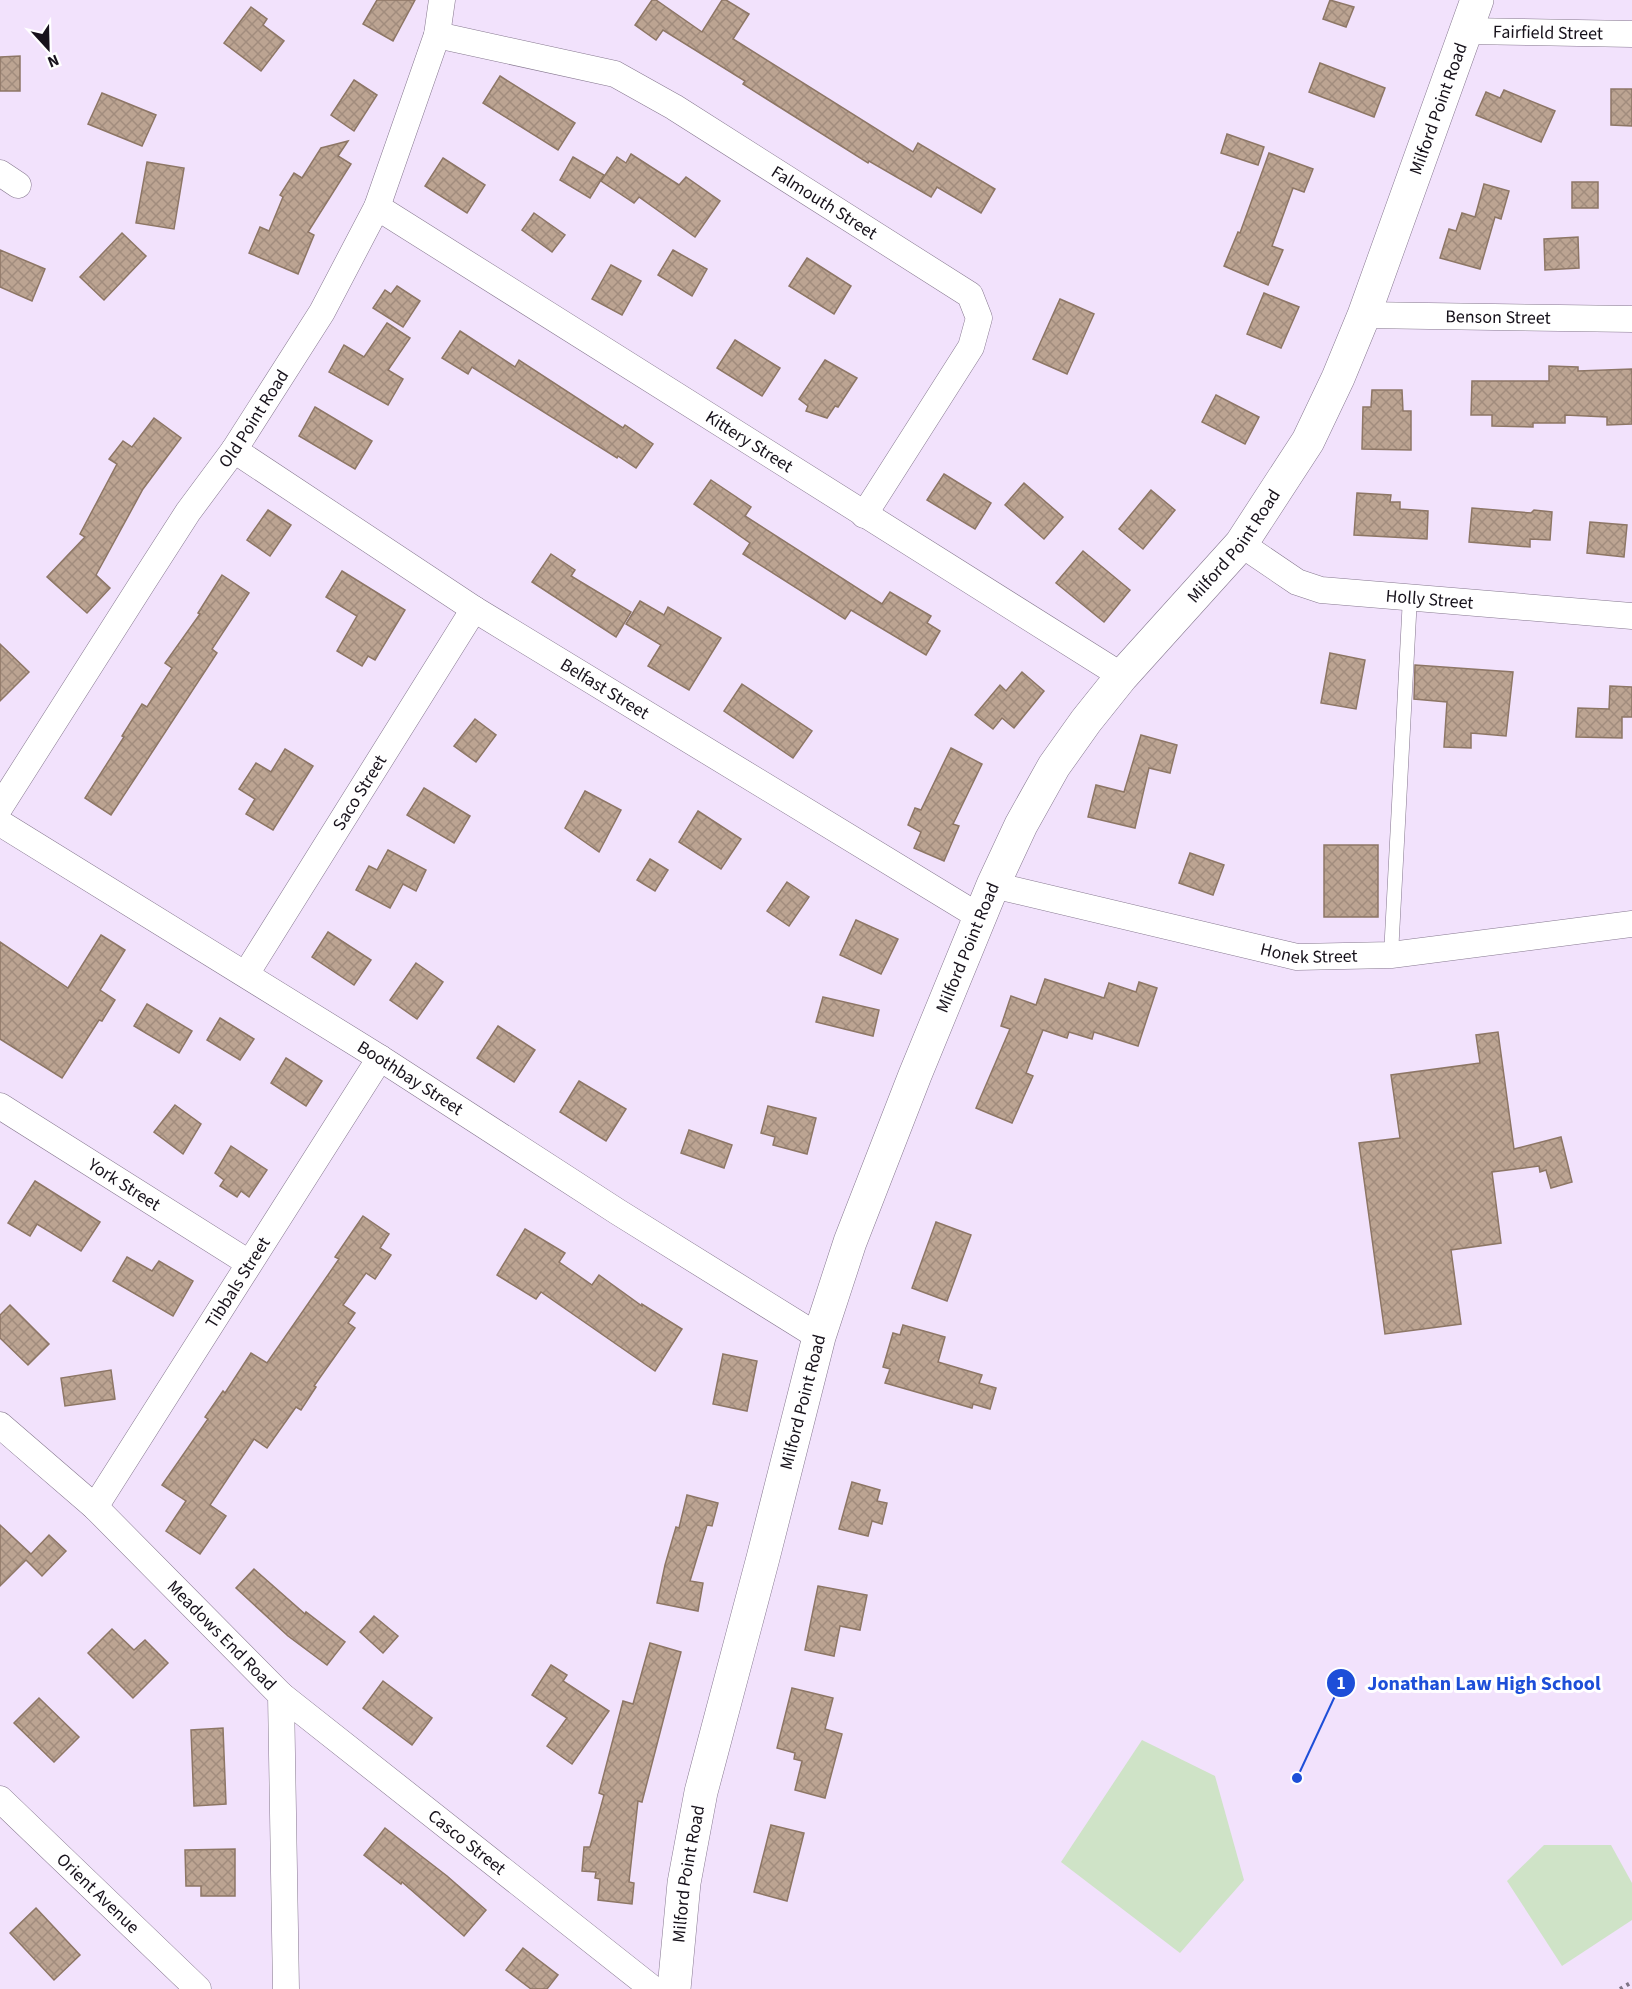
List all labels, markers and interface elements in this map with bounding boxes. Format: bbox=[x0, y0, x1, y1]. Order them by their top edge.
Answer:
north arrow bbox=[18, 18, 78, 78]
street label: Fairfield Street bbox=[1493, 19, 1603, 46]
street label: Milford Point Road bbox=[1403, 39, 1474, 178]
text: N bbox=[44, 49, 62, 73]
street label: Falmouth Street bbox=[766, 160, 882, 246]
street label: Benson Street bbox=[1445, 304, 1551, 331]
street label: Old Point Road bbox=[213, 365, 295, 473]
street label: Kittery Street bbox=[700, 405, 798, 479]
street label: Milford Point Road bbox=[1182, 484, 1286, 609]
street label: Holly Street bbox=[1385, 583, 1474, 616]
street label: Belfast Street bbox=[555, 652, 654, 726]
street label: Saco Street bbox=[327, 750, 393, 835]
street label: Milford Point Road bbox=[930, 879, 1006, 1017]
street label: Honek Street bbox=[1258, 937, 1358, 970]
street label: Boothbay Street bbox=[352, 1035, 468, 1122]
street label: York Street bbox=[82, 1152, 165, 1217]
street label: Tibbals Street bbox=[200, 1232, 276, 1333]
street label: Milford Point Road bbox=[774, 1332, 832, 1473]
street label: Meadows End Road bbox=[161, 1575, 282, 1696]
callout: Jonathan Law High School bbox=[1326, 1664, 1613, 1702]
text: Jonathan Law High School bbox=[1367, 1670, 1601, 1698]
text: 1 bbox=[1336, 1671, 1346, 1696]
street label: Milford Point Road bbox=[666, 1803, 711, 1944]
street label: Casco Street bbox=[422, 1804, 511, 1881]
street label: Orient Avenue bbox=[51, 1848, 145, 1940]

